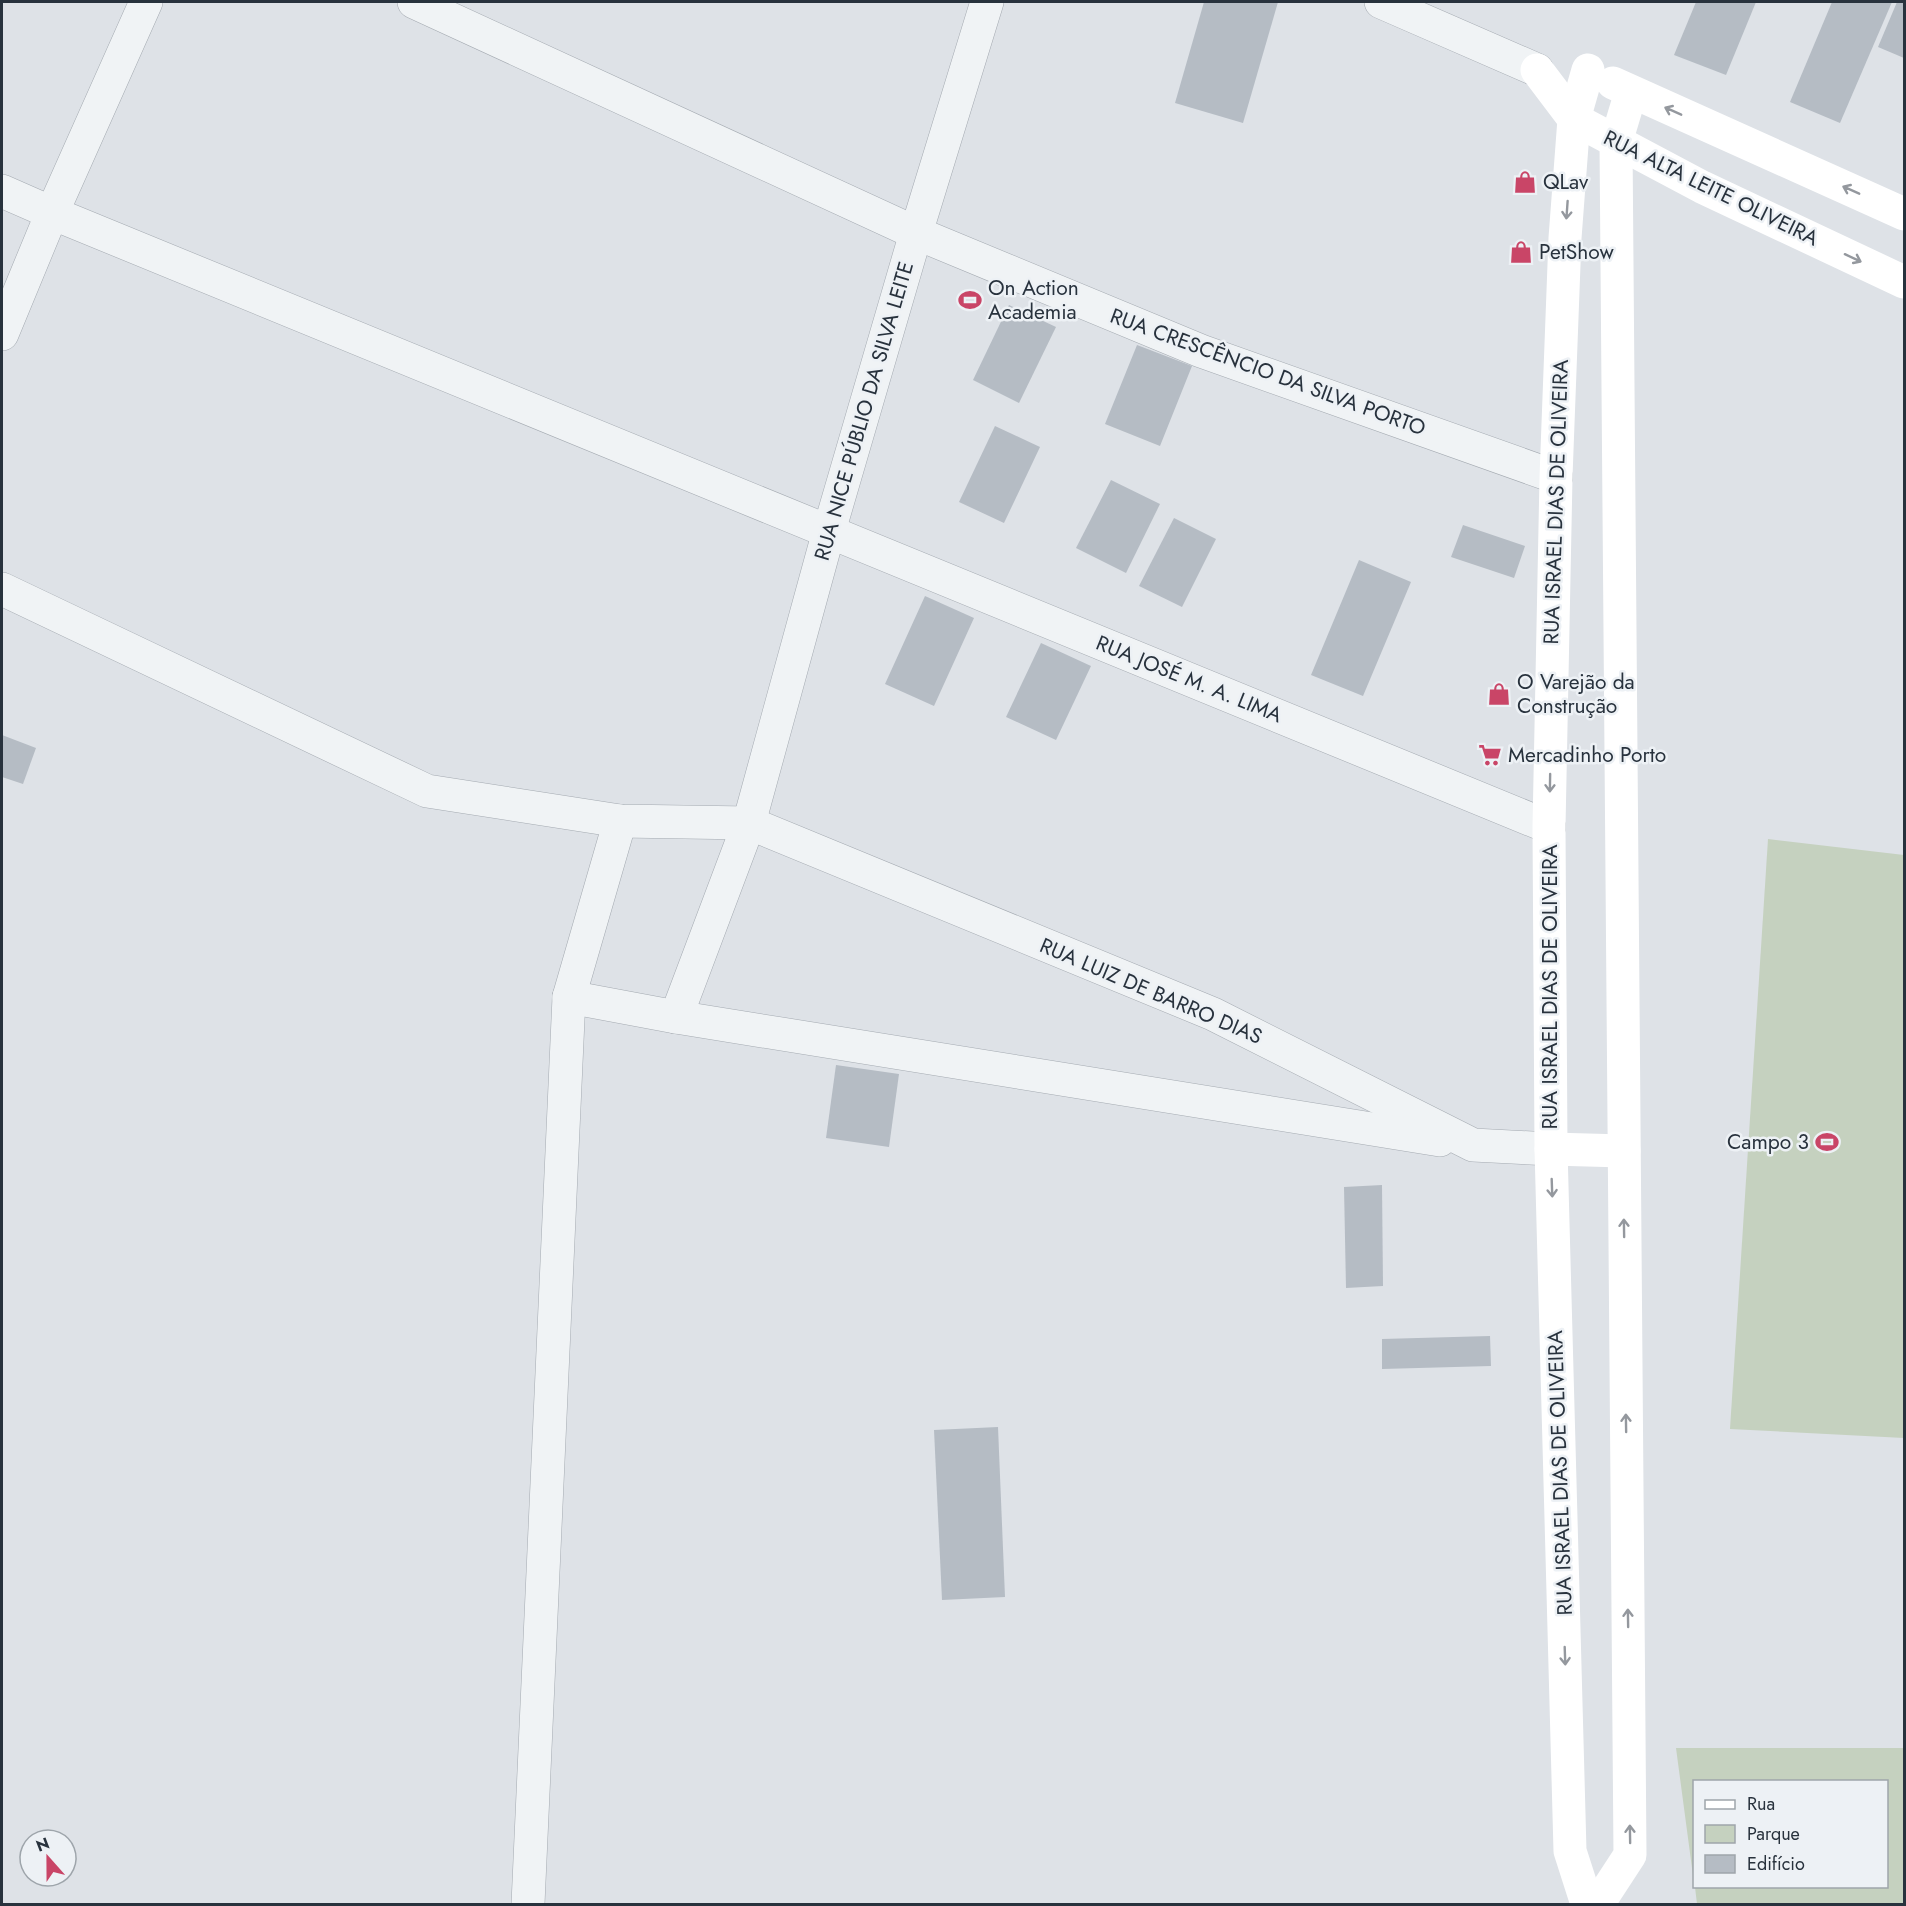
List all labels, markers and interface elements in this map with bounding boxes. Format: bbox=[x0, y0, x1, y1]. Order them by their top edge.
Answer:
one-way arrow bbox=[1664, 104, 1682, 116]
street label: RUA ALTA LEITE OLIVEIRA bbox=[1598, 123, 1824, 253]
place label: QLav bbox=[1543, 167, 1589, 197]
shop icon: QLav bbox=[1512, 169, 1538, 195]
one-way arrow bbox=[1842, 184, 1861, 195]
one-way arrow bbox=[1561, 200, 1572, 220]
place label: PetShow bbox=[1539, 237, 1614, 267]
shop icon: PetShow bbox=[1508, 239, 1534, 265]
one-way arrow bbox=[1843, 252, 1861, 264]
street label: RUA NICE PÚBLIO DA SILVA LEITE bbox=[807, 258, 921, 564]
place label: On Action Academia bbox=[988, 273, 1079, 327]
sports icon: On Action Academia bbox=[957, 287, 983, 313]
street label: RUA CRESCÊNCIO DA SILVA PORTO bbox=[1106, 301, 1430, 443]
street label: RUA ISRAEL DIAS DE OLIVEIRA bbox=[1536, 359, 1576, 645]
street label: RUA JOSÉ M. A. LIMA bbox=[1091, 628, 1287, 730]
place label: O Varejão da Construção bbox=[1517, 667, 1635, 721]
shop icon: O Varejão da Construção bbox=[1486, 681, 1512, 707]
place label: Mercadinho Porto bbox=[1508, 740, 1666, 770]
supermarket icon: Mercadinho Porto bbox=[1477, 742, 1503, 768]
one-way arrow bbox=[1544, 773, 1556, 793]
street label: RUA ISRAEL DIAS DE OLIVEIRA bbox=[1535, 844, 1565, 1130]
street label: RUA LUIZ DE BARRO DIAS bbox=[1035, 930, 1267, 1052]
place label: Campo 3 bbox=[1727, 1127, 1809, 1157]
sports icon: Campo 3 bbox=[1814, 1129, 1840, 1155]
one-way arrow bbox=[1546, 1178, 1557, 1198]
one-way arrow bbox=[1618, 1219, 1630, 1239]
street label: RUA ISRAEL DIAS DE OLIVEIRA bbox=[1540, 1330, 1580, 1616]
one-way arrow bbox=[1620, 1414, 1632, 1434]
one-way arrow bbox=[1622, 1609, 1634, 1629]
one-way arrow bbox=[1559, 1645, 1571, 1665]
legend bbox=[1693, 1780, 1888, 1888]
text: Rua bbox=[1747, 1791, 1775, 1817]
text: Parque bbox=[1747, 1821, 1800, 1847]
one-way arrow bbox=[1624, 1825, 1636, 1845]
north arrow bbox=[18, 1828, 78, 1888]
text: N bbox=[33, 1831, 53, 1857]
text: Edifício bbox=[1747, 1851, 1805, 1877]

